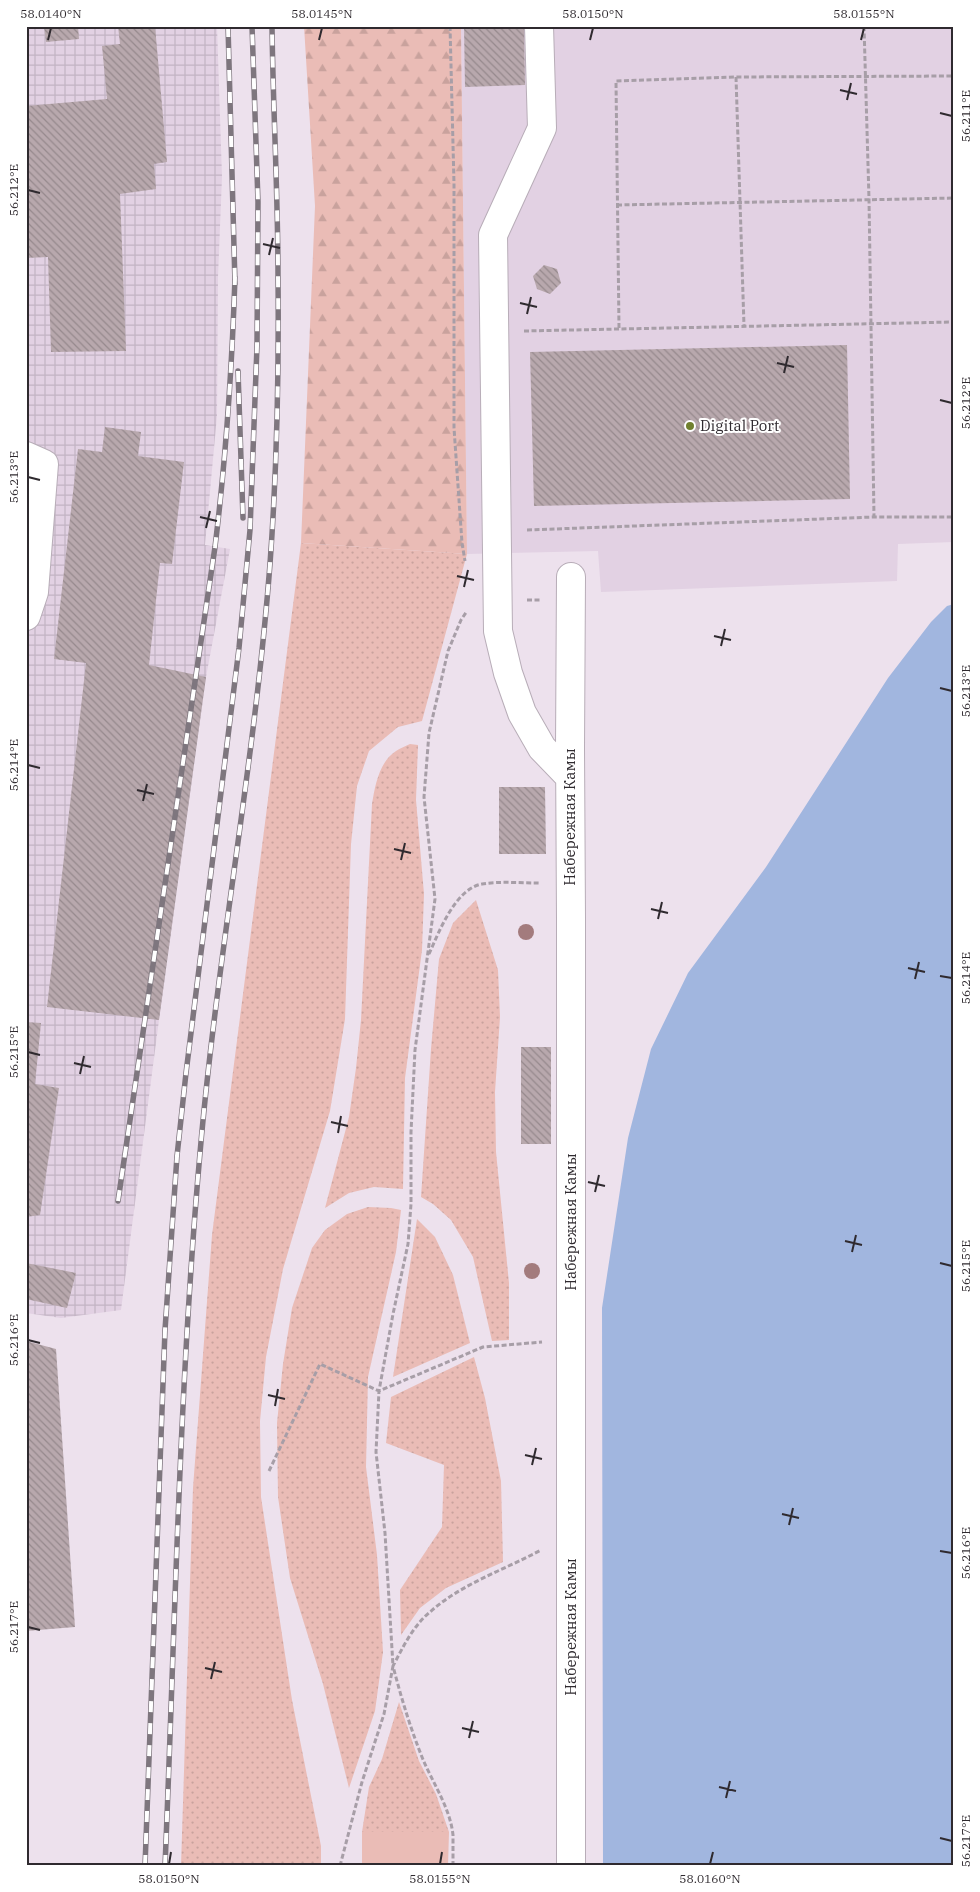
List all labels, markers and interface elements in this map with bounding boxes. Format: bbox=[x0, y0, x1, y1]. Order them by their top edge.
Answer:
text: 58.0140°N bbox=[20, 6, 82, 21]
text: 58.0145°N bbox=[291, 6, 353, 21]
text: 58.0150°N bbox=[562, 6, 624, 21]
text: 58.0155°N bbox=[833, 6, 895, 21]
text: 56.211°E bbox=[958, 90, 973, 142]
text: 56.212°E bbox=[6, 164, 21, 216]
text: 56.212°E bbox=[958, 377, 973, 429]
place label: Digital Port bbox=[700, 416, 779, 435]
marker: Digital Port bbox=[684, 420, 696, 432]
text: 56.213°E bbox=[6, 451, 21, 503]
text: 56.213°E bbox=[958, 665, 973, 717]
text: 56.214°E bbox=[6, 739, 21, 791]
street label: Набережная Камы bbox=[560, 748, 579, 886]
text: 56.214°E bbox=[958, 952, 973, 1004]
text: 56.215°E bbox=[6, 1026, 21, 1078]
street label: Набережная Камы bbox=[561, 1153, 580, 1291]
text: 56.215°E bbox=[958, 1240, 973, 1292]
text: 56.216°E bbox=[6, 1314, 21, 1366]
text: 56.216°E bbox=[958, 1527, 973, 1579]
street label: Набережная Камы bbox=[561, 1558, 580, 1696]
text: 56.217°E bbox=[6, 1601, 21, 1653]
text: 56.217°E bbox=[958, 1815, 973, 1867]
text: 58.0150°N bbox=[138, 1871, 200, 1886]
text: 58.0155°N bbox=[409, 1871, 471, 1886]
text: 58.0160°N bbox=[679, 1871, 741, 1886]

